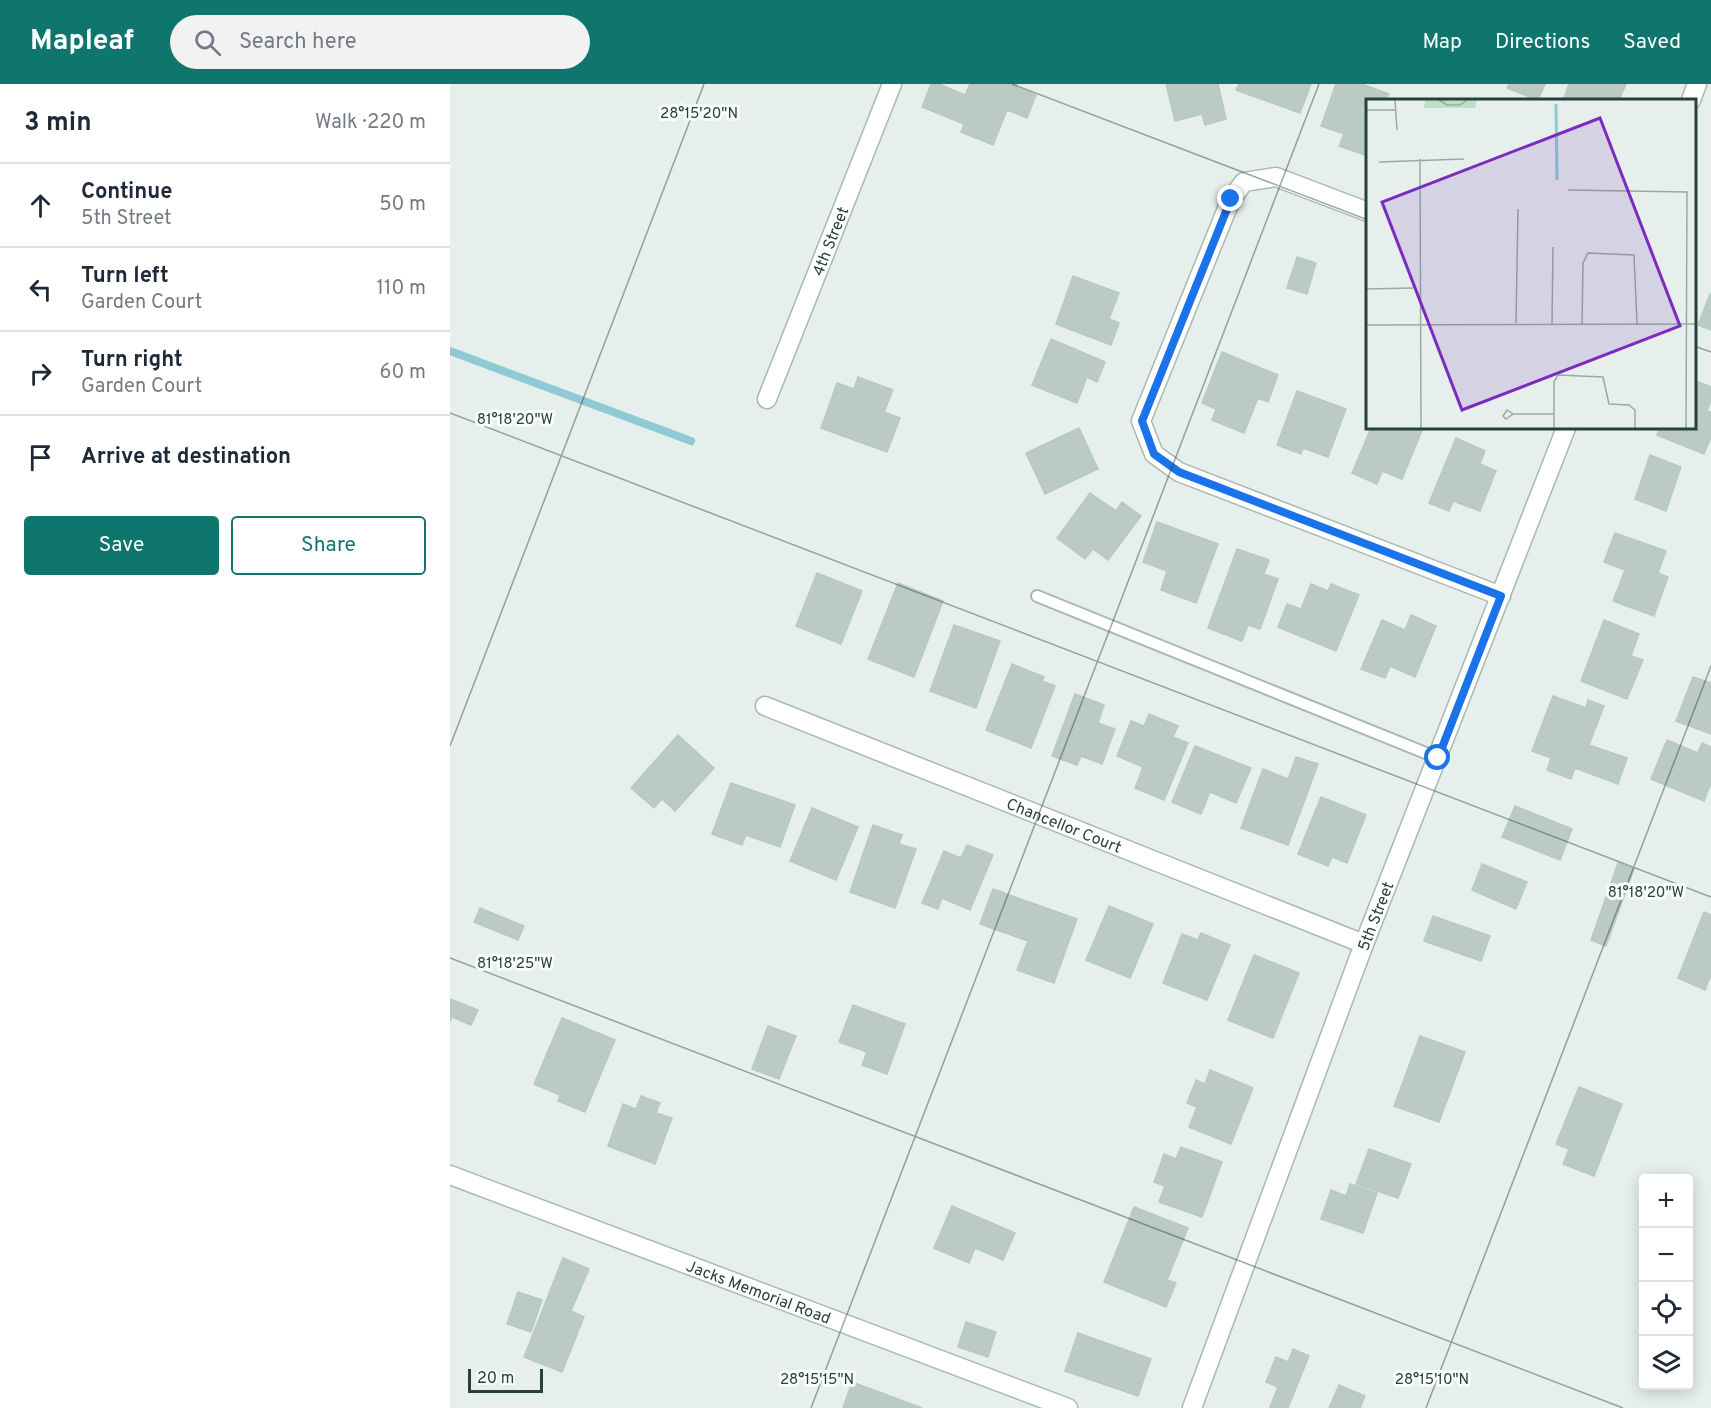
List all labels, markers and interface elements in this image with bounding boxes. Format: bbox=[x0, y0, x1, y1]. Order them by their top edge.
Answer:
search box bbox=[170, 15, 590, 69]
text: Mapleaf bbox=[30, 24, 134, 60]
icon: search bbox=[191, 26, 224, 59]
text: Search here bbox=[239, 29, 357, 56]
text: Map bbox=[1422, 29, 1462, 56]
text: Directions bbox=[1495, 29, 1590, 56]
text: Saved bbox=[1623, 29, 1681, 56]
inset map bbox=[1366, 99, 1696, 429]
text: 28°15'20"N bbox=[660, 105, 738, 124]
text: 3 min bbox=[24, 107, 92, 140]
text: Walk · 220 m bbox=[315, 110, 426, 136]
text: Continue bbox=[81, 179, 172, 206]
route end bbox=[1217, 185, 1243, 211]
icon: ahead bbox=[24, 189, 57, 222]
text: 50 m bbox=[379, 192, 426, 218]
street label: 4th Street bbox=[809, 204, 854, 279]
text: 5th Street bbox=[81, 206, 172, 232]
text: Turn left bbox=[81, 263, 169, 290]
icon: left bbox=[24, 273, 57, 306]
text: 110 m bbox=[377, 276, 426, 302]
text: Garden Court bbox=[81, 290, 202, 316]
text: Turn right bbox=[81, 347, 183, 374]
icon: right bbox=[24, 357, 57, 390]
text: 60 m bbox=[380, 360, 426, 386]
text: Garden Court bbox=[81, 374, 202, 400]
text: 81°18'20"W bbox=[477, 411, 553, 430]
icon: arrive bbox=[24, 441, 57, 474]
text: Arrive at destination bbox=[81, 444, 291, 471]
button: Save bbox=[24, 516, 219, 575]
button: Share bbox=[231, 516, 426, 575]
route start bbox=[1424, 744, 1450, 770]
street label: Chancellor Court bbox=[1003, 795, 1124, 859]
street label: 5th Street bbox=[1354, 879, 1399, 954]
text: 81°18'20"W bbox=[1608, 884, 1684, 903]
text: 81°18'25"W bbox=[477, 955, 553, 974]
map controls bbox=[1639, 1174, 1693, 1390]
button: + bbox=[1639, 1174, 1693, 1228]
button: − bbox=[1639, 1228, 1693, 1282]
street label: Jacks Memorial Road bbox=[683, 1257, 833, 1330]
button: locate bbox=[1639, 1282, 1693, 1336]
button: layers bbox=[1639, 1336, 1693, 1390]
scale bar bbox=[468, 1366, 543, 1394]
text: 20 m bbox=[477, 1369, 514, 1389]
text: 28°15'15"N bbox=[780, 1371, 854, 1390]
text: 28°15'10"N bbox=[1395, 1371, 1469, 1390]

